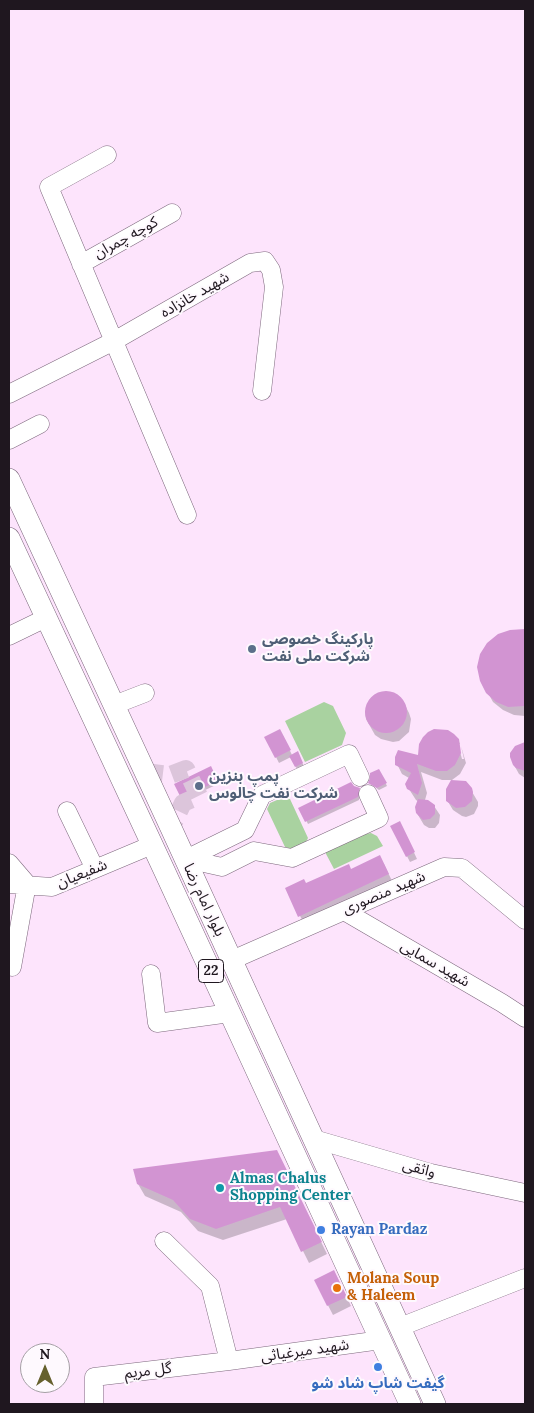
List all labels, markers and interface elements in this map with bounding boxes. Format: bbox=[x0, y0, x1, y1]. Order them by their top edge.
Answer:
street label: کوچه چمران bbox=[91, 213, 161, 263]
street label: شهید خانزاده bbox=[157, 268, 233, 322]
place label: پارکینگ خصوصی شرکت ملی نفت bbox=[262, 631, 374, 666]
marker: پارکینگ خصوصی شرکت ملی نفت bbox=[246, 643, 258, 655]
place label: پمپ بنزین شرکت نفت چالوس bbox=[209, 768, 338, 803]
marker: پمپ بنزین شرکت نفت چالوس bbox=[193, 780, 205, 792]
street label: شفیعیان bbox=[54, 856, 110, 892]
street label: بلوار امام رضا bbox=[179, 861, 229, 939]
street label: شهید منصوری bbox=[340, 867, 428, 919]
street label: شهید سمایی bbox=[397, 937, 473, 991]
road number: 22 bbox=[198, 959, 224, 982]
street label: واثقی bbox=[401, 1156, 437, 1182]
place label: Almas Chalus Shopping Center bbox=[230, 1170, 351, 1205]
marker: Almas Chalus Shopping Center bbox=[214, 1182, 226, 1194]
place label: Rayan Pardaz bbox=[331, 1221, 427, 1239]
marker: Rayan Pardaz bbox=[315, 1224, 327, 1236]
place label: Molana Soup & Haleem bbox=[347, 1270, 439, 1305]
marker: Molana Soup & Haleem bbox=[331, 1282, 343, 1294]
street label: شهید میرغیاثی bbox=[260, 1336, 350, 1366]
north arrow bbox=[20, 1343, 70, 1393]
text: N bbox=[40, 1345, 50, 1363]
street label: گل مریم bbox=[123, 1359, 173, 1383]
marker: گیفت شاپ شاد شو bbox=[372, 1361, 384, 1373]
place label: گیفت شاپ شاد شو bbox=[311, 1375, 445, 1393]

